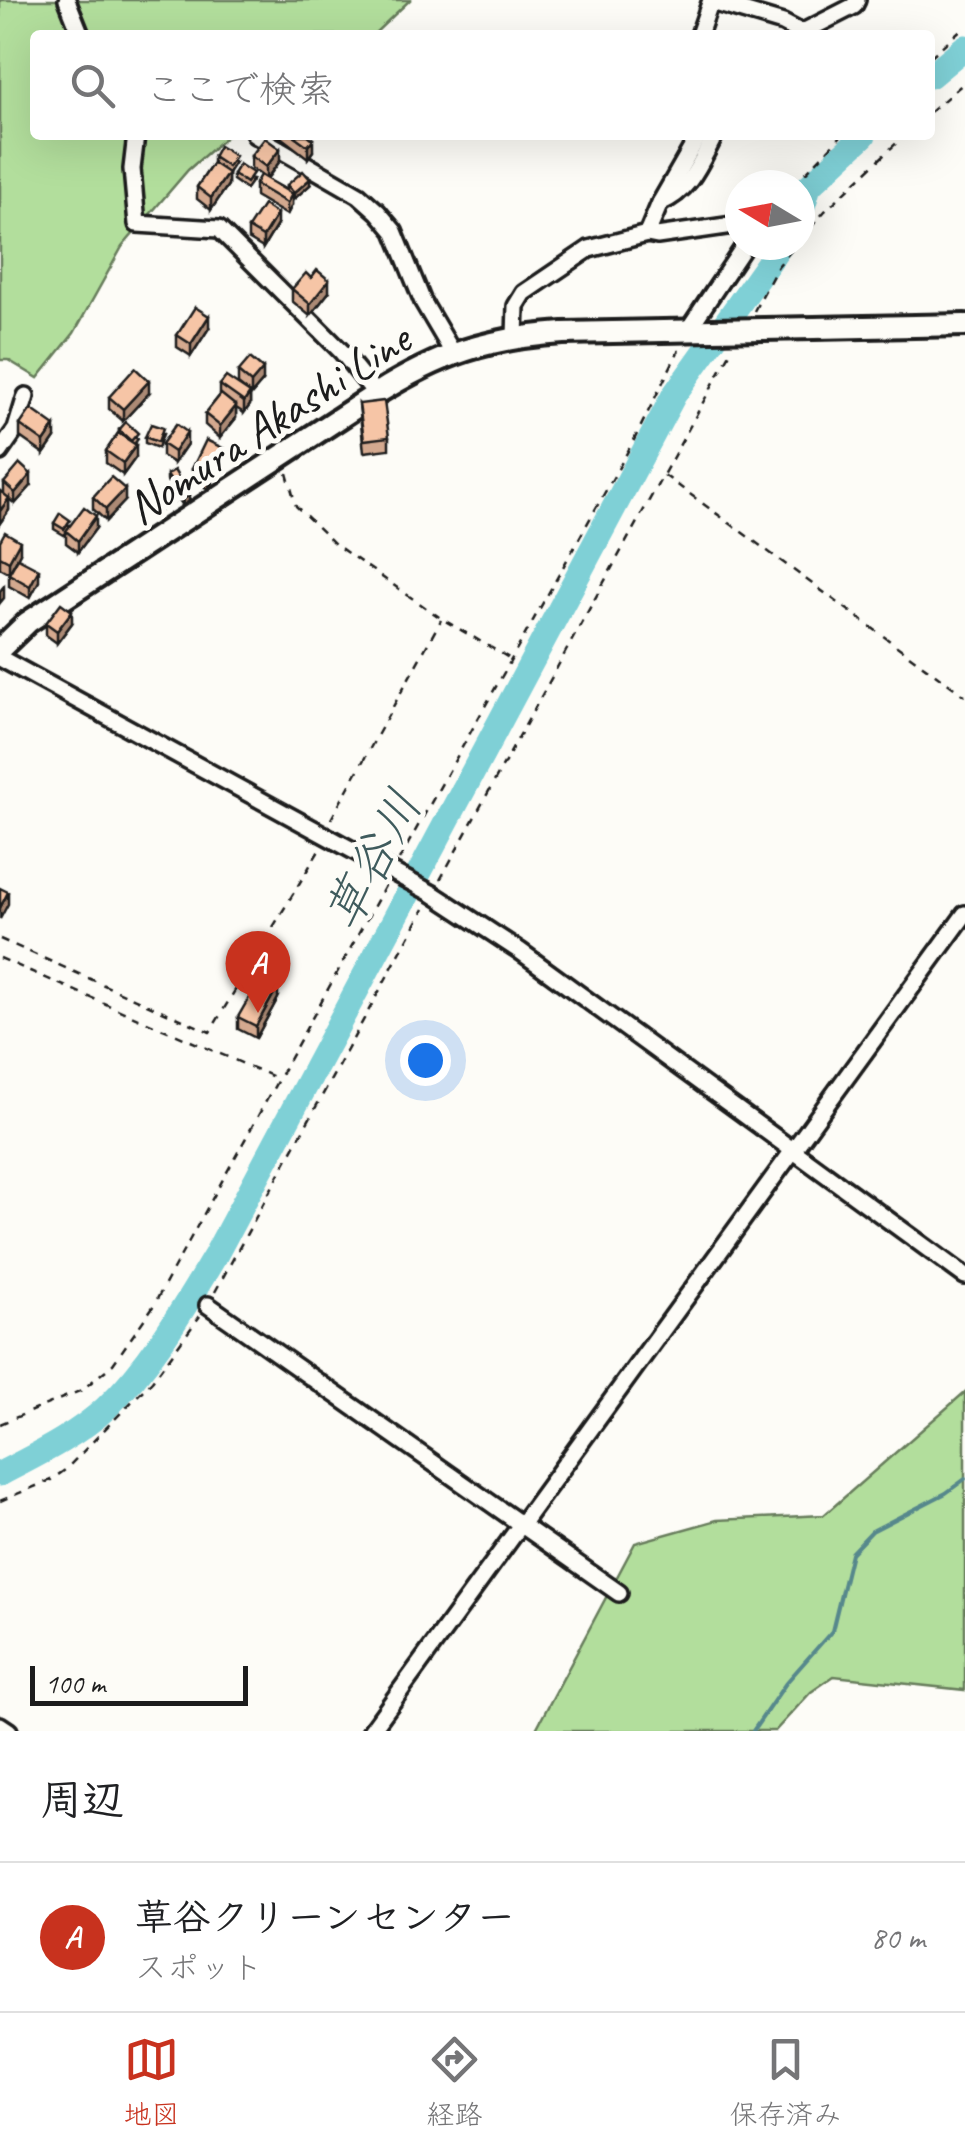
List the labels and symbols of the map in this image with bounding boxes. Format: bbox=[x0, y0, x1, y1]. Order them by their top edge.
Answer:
north arrow bbox=[725, 170, 815, 260]
street label: Nomura Akashi Line bbox=[115, 307, 424, 537]
water label: 草谷川 bbox=[310, 779, 436, 941]
pin: A bbox=[226, 930, 290, 1013]
your location bbox=[400, 1035, 451, 1086]
scale bar bbox=[30, 1661, 248, 1706]

